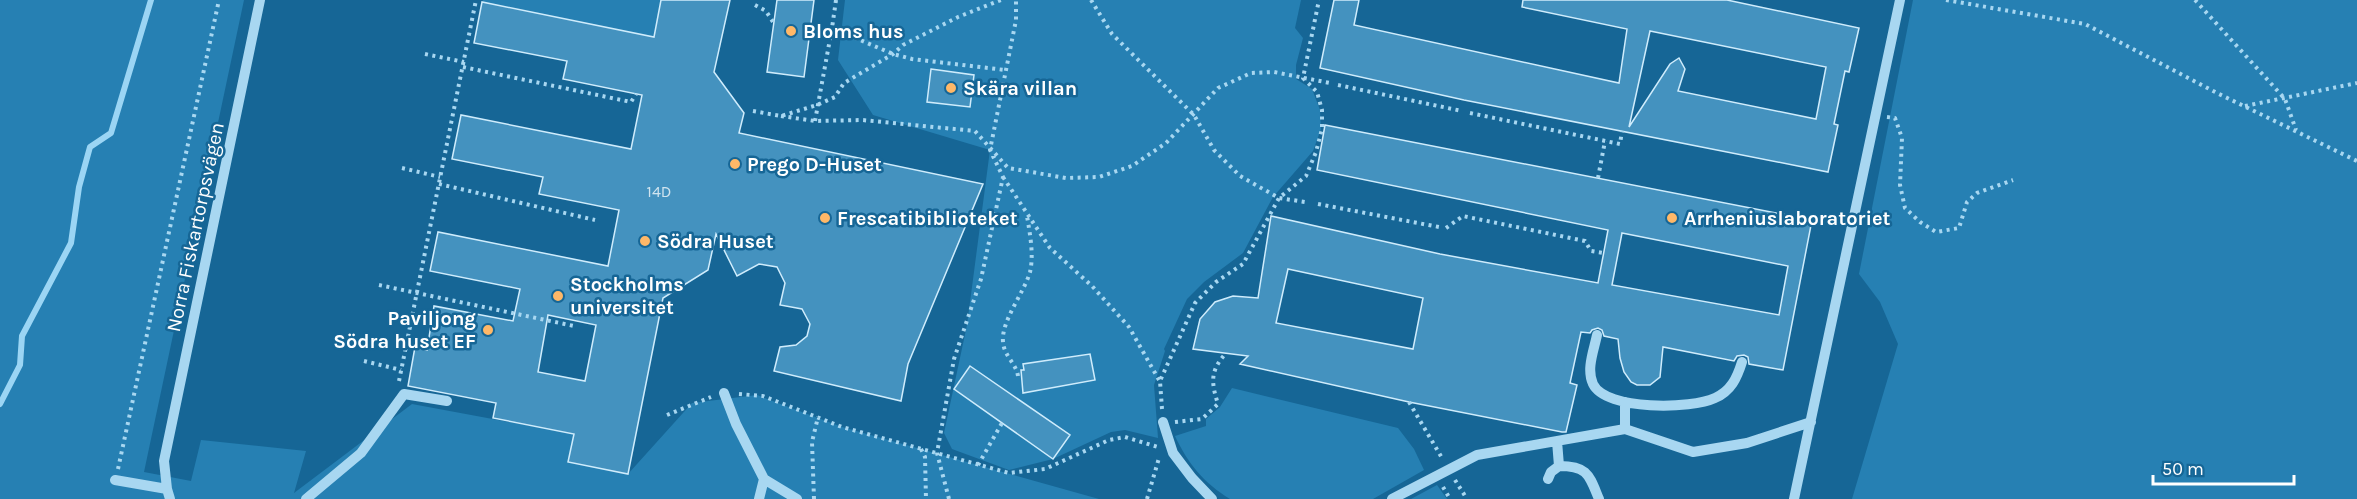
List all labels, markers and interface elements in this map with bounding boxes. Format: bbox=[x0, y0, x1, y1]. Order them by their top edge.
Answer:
place label: Bloms hus bbox=[803, 20, 904, 43]
marker: Bloms hus bbox=[784, 24, 798, 38]
place label: Skära villan bbox=[963, 77, 1077, 100]
marker: Skära villan bbox=[944, 81, 958, 95]
street label: Norra Fiskartorpsvägen bbox=[162, 120, 229, 334]
place label: Prego D-Huset bbox=[747, 153, 882, 176]
marker: Prego D-Huset bbox=[728, 157, 742, 171]
house number: 14D bbox=[647, 182, 671, 201]
place label: Frescatibiblioteket bbox=[837, 207, 1018, 230]
place label: Arrheniuslaboratoriet bbox=[1684, 207, 1891, 230]
marker: Frescatibiblioteket bbox=[818, 211, 832, 225]
marker: Arrheniuslaboratoriet bbox=[1665, 211, 1679, 225]
place label: Södra Huset bbox=[657, 230, 774, 253]
marker: Södra Huset bbox=[638, 234, 652, 248]
place label: Stockholms universitet bbox=[570, 273, 684, 319]
marker: Stockholms universitet bbox=[551, 289, 565, 303]
place label: Paviljong Södra huset EF bbox=[333, 307, 476, 353]
marker: Paviljong Södra huset EF bbox=[481, 323, 495, 337]
scale bar bbox=[2153, 448, 2294, 486]
text: 50 m bbox=[2162, 458, 2204, 480]

